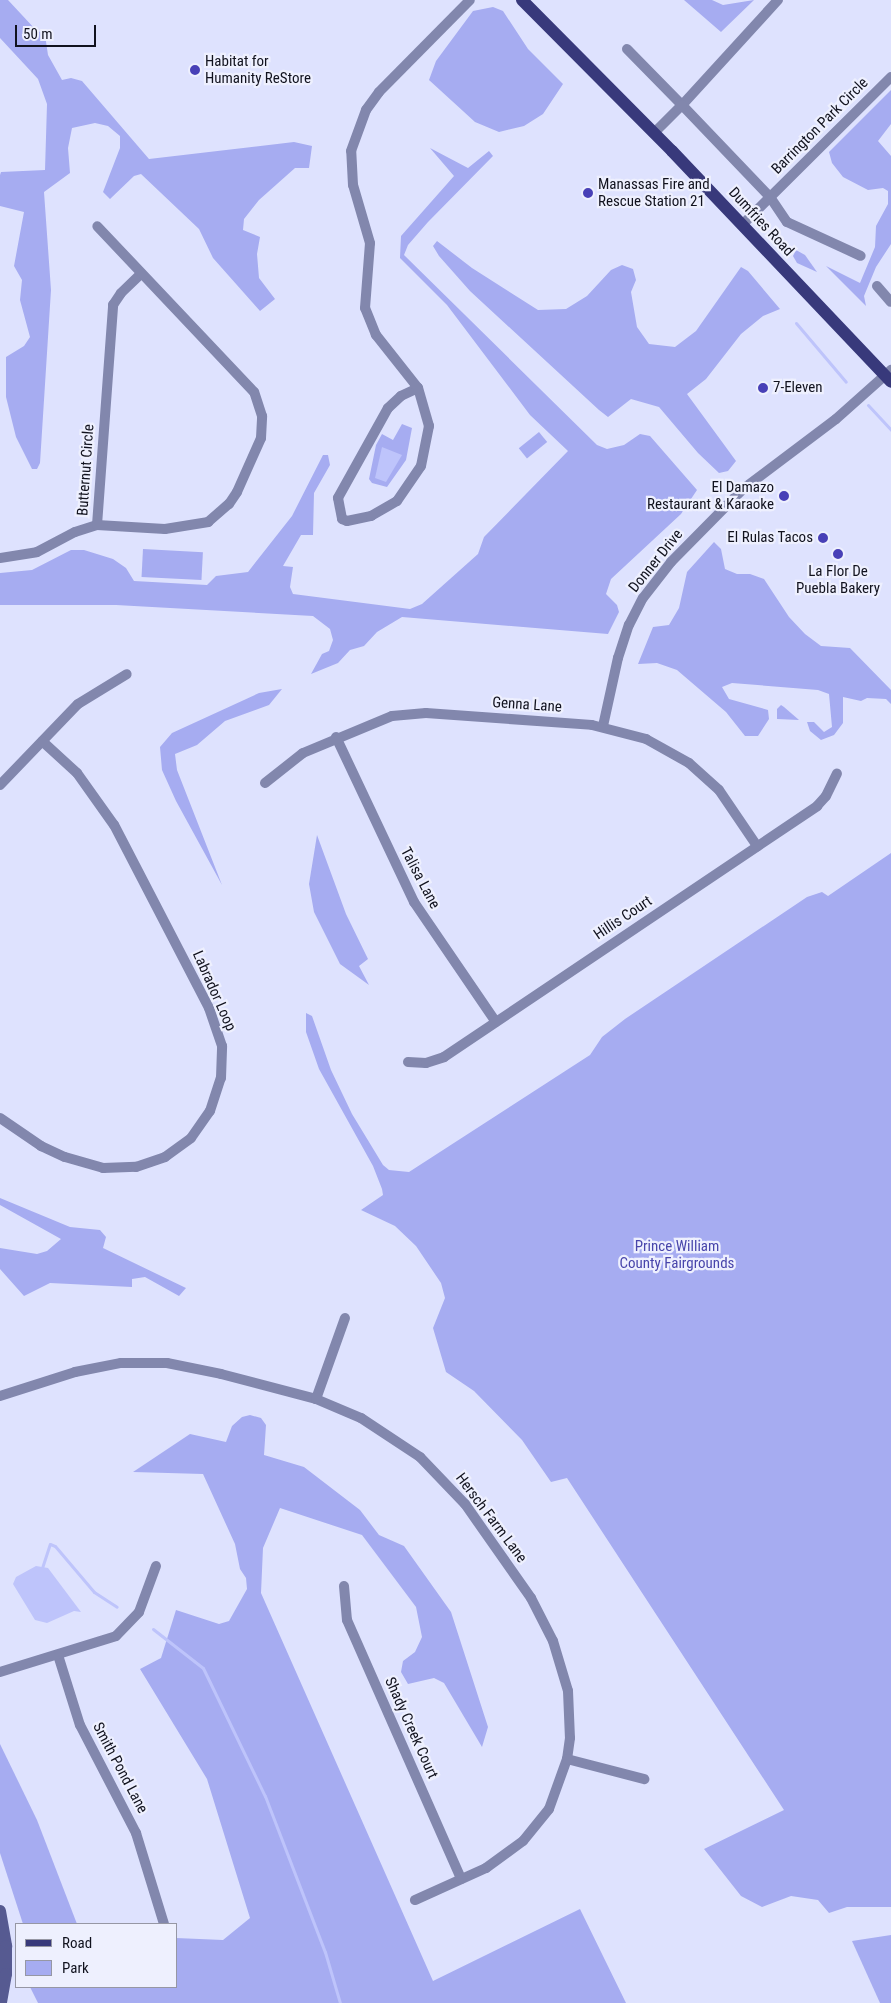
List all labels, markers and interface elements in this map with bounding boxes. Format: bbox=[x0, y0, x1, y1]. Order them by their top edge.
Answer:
scale bar bbox=[18, 15, 99, 47]
text: 50 m bbox=[23, 25, 53, 43]
place label: Habitat for Humanity ReStore bbox=[205, 52, 311, 87]
marker: Habitat for Humanity ReStore bbox=[189, 64, 201, 76]
street label: Barrington Park Circle bbox=[768, 74, 872, 178]
place label: Manassas Fire and Rescue Station 21 bbox=[598, 175, 710, 210]
street label: Dumfries Road bbox=[725, 184, 797, 260]
marker: Manassas Fire and Rescue Station 21 bbox=[582, 187, 594, 199]
place label: 7-Eleven bbox=[773, 379, 823, 397]
marker: 7-Eleven bbox=[757, 382, 769, 394]
street label: Butternut Circle bbox=[74, 423, 98, 517]
place label: El Damazo Restaurant & Karaoke bbox=[647, 478, 774, 513]
marker: El Damazo Restaurant & Karaoke bbox=[778, 490, 790, 502]
street label: Donner Drive bbox=[625, 526, 687, 596]
place label: El Rulas Tacos bbox=[727, 529, 813, 547]
marker: El Rulas Tacos bbox=[817, 532, 829, 544]
marker: La Flor De Puebla Bakery bbox=[832, 548, 844, 560]
place label: La Flor De Puebla Bakery bbox=[796, 562, 880, 597]
street label: Genna Lane bbox=[492, 694, 562, 716]
street label: Talisa Lane bbox=[396, 844, 444, 912]
street label: Hillis Court bbox=[591, 892, 655, 944]
street label: Labrador Loop bbox=[188, 948, 240, 1034]
park label: Prince William County Fairgrounds bbox=[620, 1237, 734, 1272]
street label: Hersch Farm Lane bbox=[451, 1470, 531, 1566]
street label: Shady Creek Court bbox=[381, 1674, 441, 1782]
street label: Smith Pond Lane bbox=[89, 1720, 151, 1816]
legend bbox=[15, 1923, 178, 1988]
text: Road bbox=[62, 1934, 92, 1952]
text: Park bbox=[62, 1959, 89, 1977]

